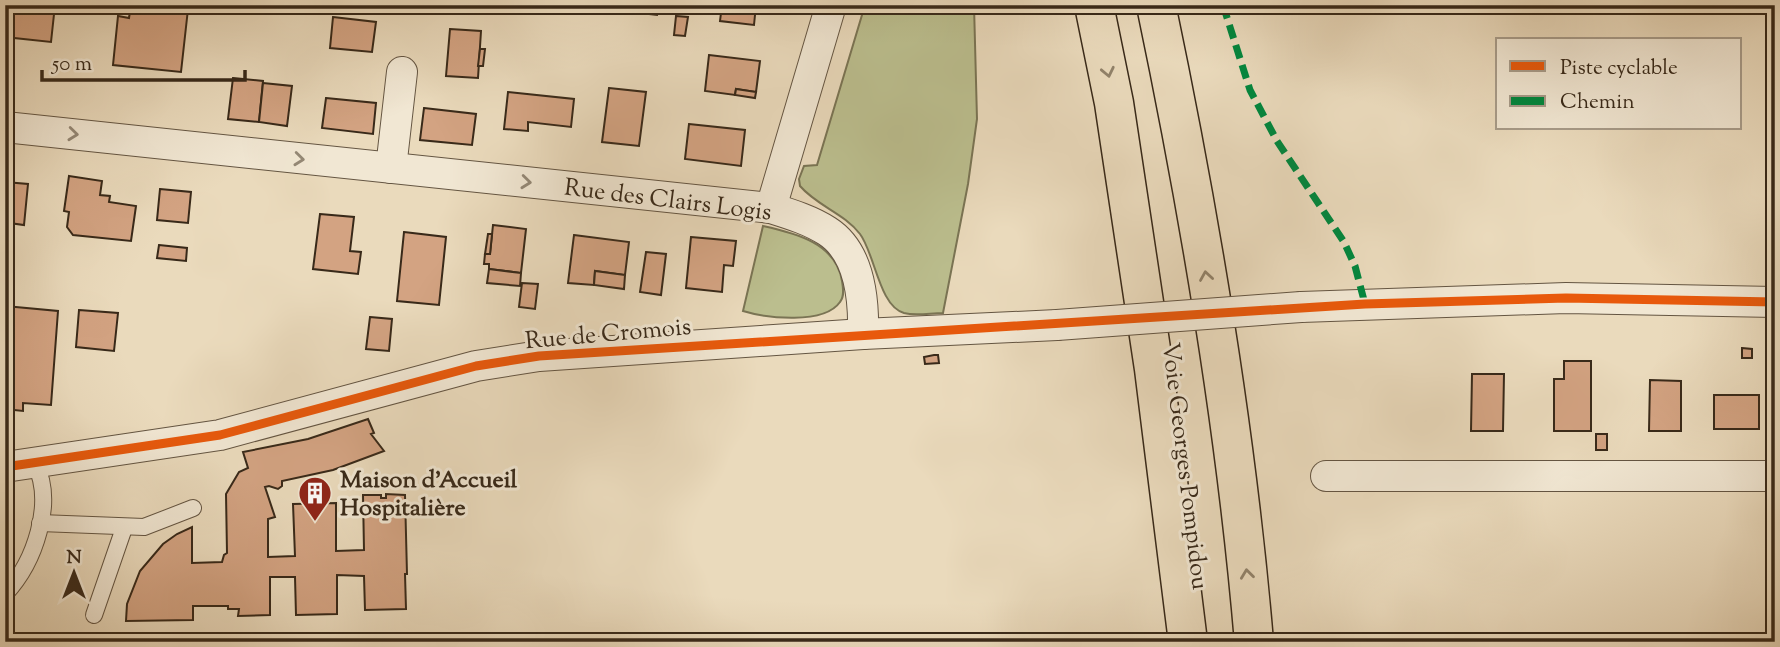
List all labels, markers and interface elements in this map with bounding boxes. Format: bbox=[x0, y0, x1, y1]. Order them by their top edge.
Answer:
scale bar bbox=[42, 38, 245, 82]
legend bbox=[1496, 38, 1742, 130]
text: 50 m bbox=[51, 50, 92, 80]
text: Piste cyclable bbox=[1560, 54, 1678, 84]
one-way arrow bbox=[1099, 66, 1114, 78]
text: Chemin bbox=[1560, 88, 1635, 118]
one-way arrow bbox=[67, 127, 79, 142]
one-way arrow bbox=[294, 151, 305, 166]
street label: Rue des Clairs Logis bbox=[562, 171, 773, 231]
one-way arrow bbox=[520, 175, 531, 190]
one-way arrow bbox=[1199, 270, 1214, 282]
street label: Rue de Cromois bbox=[524, 311, 693, 359]
street label: Voie Georges Pompidou bbox=[1152, 341, 1216, 592]
place label: Maison d'Accueil Hospitalière bbox=[340, 464, 518, 526]
building icon: Maison d'Accueil Hospitalière bbox=[296, 474, 334, 523]
north arrow bbox=[38, 538, 108, 608]
text: N bbox=[66, 545, 82, 572]
one-way arrow bbox=[1239, 568, 1254, 580]

